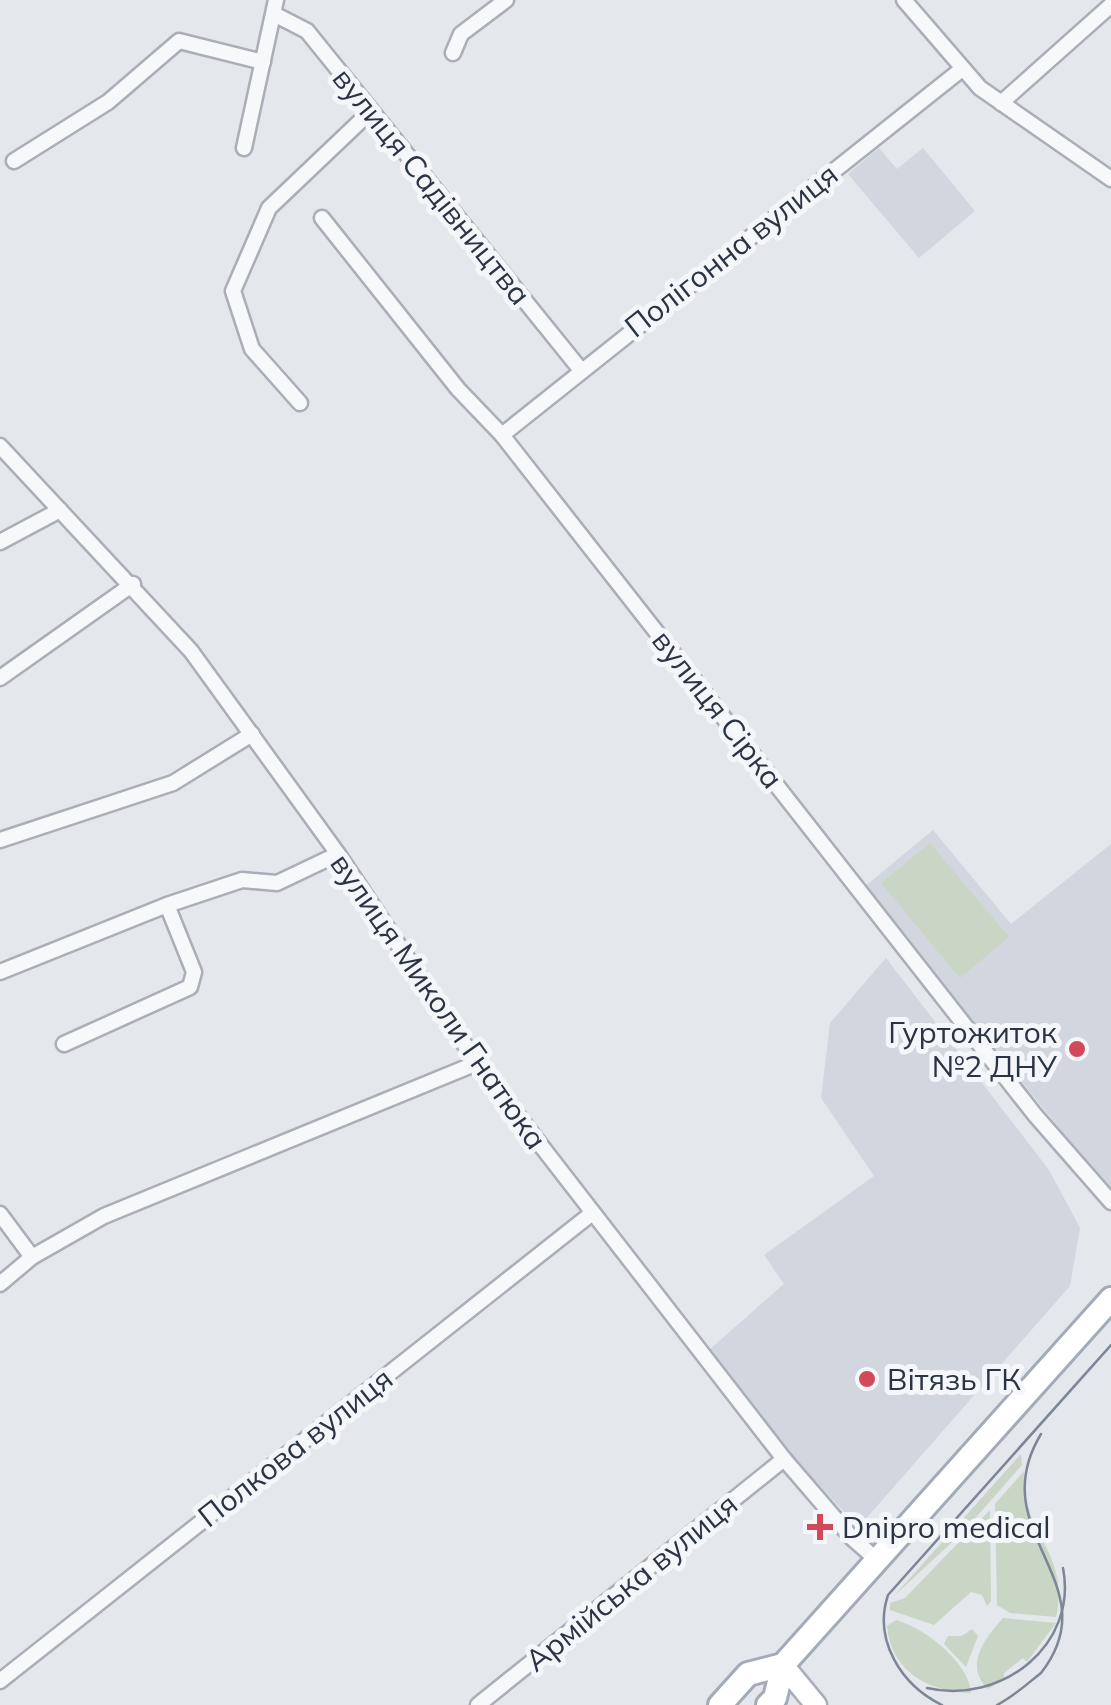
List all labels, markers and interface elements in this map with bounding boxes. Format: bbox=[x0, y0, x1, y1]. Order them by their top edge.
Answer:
street label: вулиця Садівництва bbox=[325, 60, 539, 312]
street label: Полігонна вулиця bbox=[617, 155, 845, 345]
street label: вулиця Сірка bbox=[644, 622, 792, 796]
street label: вулиця Миколи Гнатюка bbox=[322, 846, 556, 1156]
place label: Гуртожиток №2 ДНУ bbox=[888, 1013, 1058, 1085]
marker: Гуртожиток №2 ДНУ bbox=[1066, 1038, 1088, 1060]
street label: Полкова вулиця bbox=[190, 1359, 400, 1535]
place label: Вітязь ГК bbox=[887, 1360, 1021, 1398]
marker: Вітязь ГК bbox=[856, 1368, 878, 1390]
street label: Армійська вулиця bbox=[517, 1485, 745, 1679]
place label: Dnipro medical bbox=[842, 1508, 1050, 1546]
marker: Dnipro medical bbox=[807, 1514, 833, 1540]

